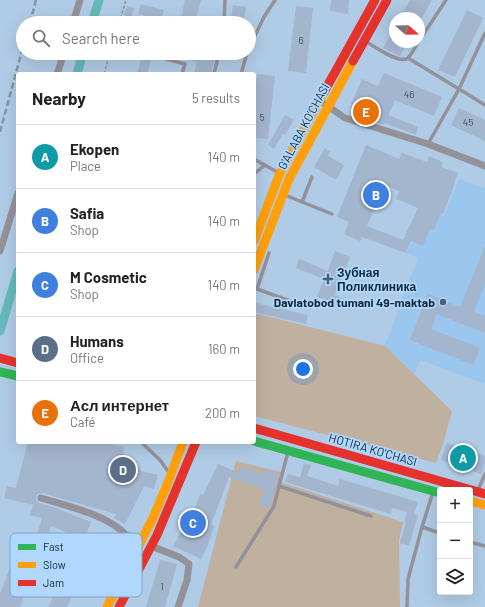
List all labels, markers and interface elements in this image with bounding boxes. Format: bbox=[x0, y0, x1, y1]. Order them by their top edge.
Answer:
north arrow bbox=[389, 12, 425, 48]
search box bbox=[16, 16, 256, 60]
icon: search bbox=[30, 27, 52, 49]
text: Search here bbox=[62, 29, 140, 47]
house number: 6 bbox=[298, 34, 304, 46]
street label: G'ALABA KO'CHASI bbox=[274, 81, 332, 171]
text: Nearby bbox=[32, 88, 86, 108]
house number: 46 bbox=[404, 88, 414, 100]
text: 5 results bbox=[192, 90, 240, 106]
pin: E bbox=[353, 97, 379, 127]
house number: 5 bbox=[259, 111, 265, 123]
house number: 45 bbox=[463, 116, 473, 128]
text: Ekopen bbox=[70, 140, 119, 158]
text: A bbox=[41, 149, 49, 165]
text: 140 m bbox=[208, 149, 240, 165]
text: Place bbox=[70, 158, 101, 174]
pin: B bbox=[363, 180, 389, 210]
text: Safia bbox=[70, 204, 104, 222]
text: B bbox=[41, 213, 49, 229]
text: 140 m bbox=[208, 213, 240, 229]
text: Shop bbox=[70, 222, 99, 238]
place label: Зубная Поликлиника bbox=[337, 265, 416, 293]
text: M Cosmetic bbox=[70, 268, 147, 286]
marker: Зубная Поликлиника bbox=[322, 273, 334, 285]
text: C bbox=[41, 277, 49, 293]
text: 140 m bbox=[208, 277, 240, 293]
text: Shop bbox=[70, 286, 99, 302]
place label: Davlatobod tumani 49-maktab bbox=[274, 295, 435, 309]
marker: Davlatobod tumani 49-maktab bbox=[438, 297, 448, 307]
text: Humans bbox=[70, 332, 124, 350]
text: D bbox=[41, 341, 49, 357]
text: 160 m bbox=[208, 341, 240, 357]
text: Office bbox=[70, 350, 104, 366]
your location bbox=[293, 359, 313, 379]
text: Асл интернет bbox=[70, 396, 169, 414]
text: E bbox=[41, 405, 49, 421]
text: 200 m bbox=[205, 405, 240, 421]
text: Café bbox=[70, 414, 95, 430]
street label: HOTIRA KO'CHASI bbox=[327, 430, 419, 468]
pin: A bbox=[450, 443, 476, 473]
pin: D bbox=[110, 455, 136, 485]
map controls bbox=[437, 487, 473, 595]
button: + bbox=[437, 487, 473, 523]
pin: C bbox=[180, 508, 206, 538]
button: − bbox=[437, 523, 473, 559]
legend bbox=[10, 533, 142, 597]
text: Fast bbox=[43, 540, 64, 553]
text: Slow bbox=[43, 558, 66, 571]
button: layers bbox=[437, 559, 473, 595]
text: Jam bbox=[43, 576, 64, 589]
house number: 1 bbox=[160, 580, 164, 592]

